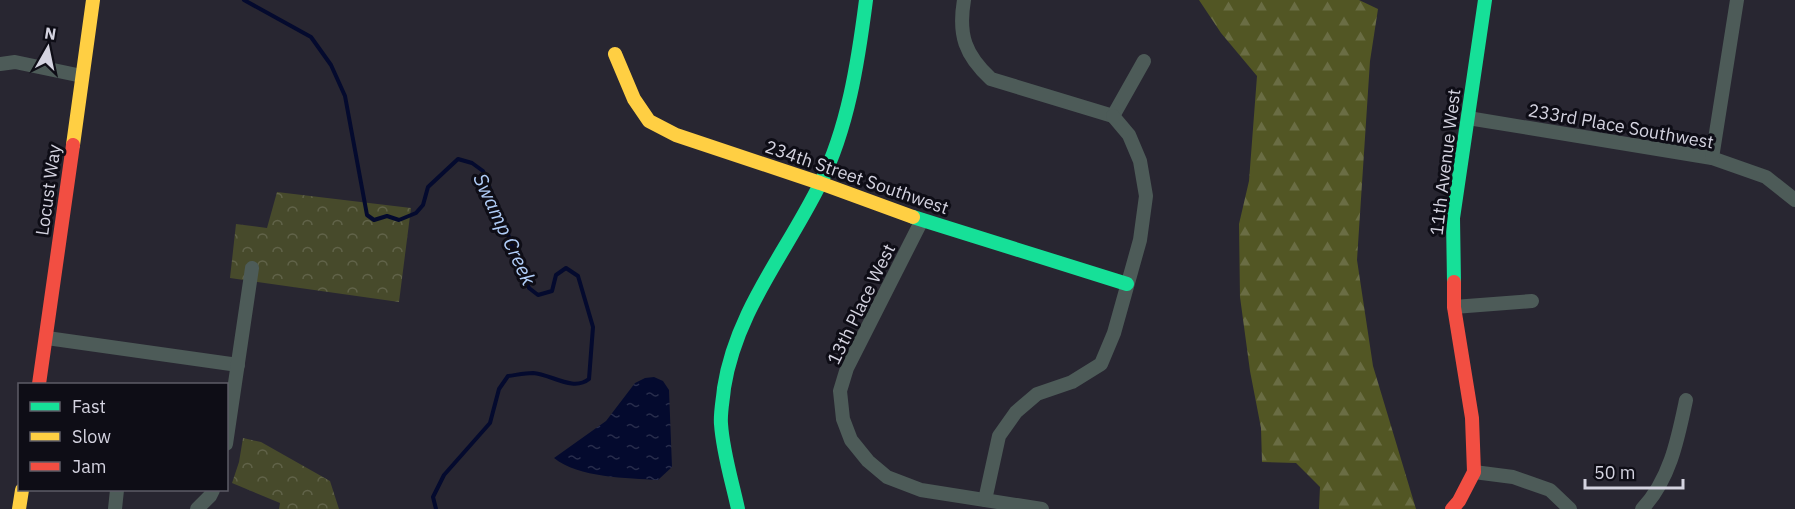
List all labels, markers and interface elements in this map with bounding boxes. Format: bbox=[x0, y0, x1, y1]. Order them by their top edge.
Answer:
north arrow bbox=[18, 18, 78, 78]
text: N bbox=[43, 22, 58, 44]
street label: 11th Avenue West bbox=[1425, 87, 1465, 237]
street label: 233rd Place Southwest bbox=[1526, 98, 1716, 154]
street label: 234th Street Southwest bbox=[762, 135, 952, 219]
street label: Locust Way bbox=[30, 143, 66, 237]
water label: Swamp Creek bbox=[467, 169, 543, 290]
street label: 13th Place West bbox=[822, 240, 900, 368]
legend bbox=[18, 383, 228, 491]
text: Fast bbox=[72, 395, 106, 418]
text: Slow bbox=[72, 425, 111, 448]
scale bar bbox=[1585, 452, 1682, 490]
text: Jam bbox=[72, 455, 107, 478]
text: 50 m bbox=[1594, 461, 1636, 484]

